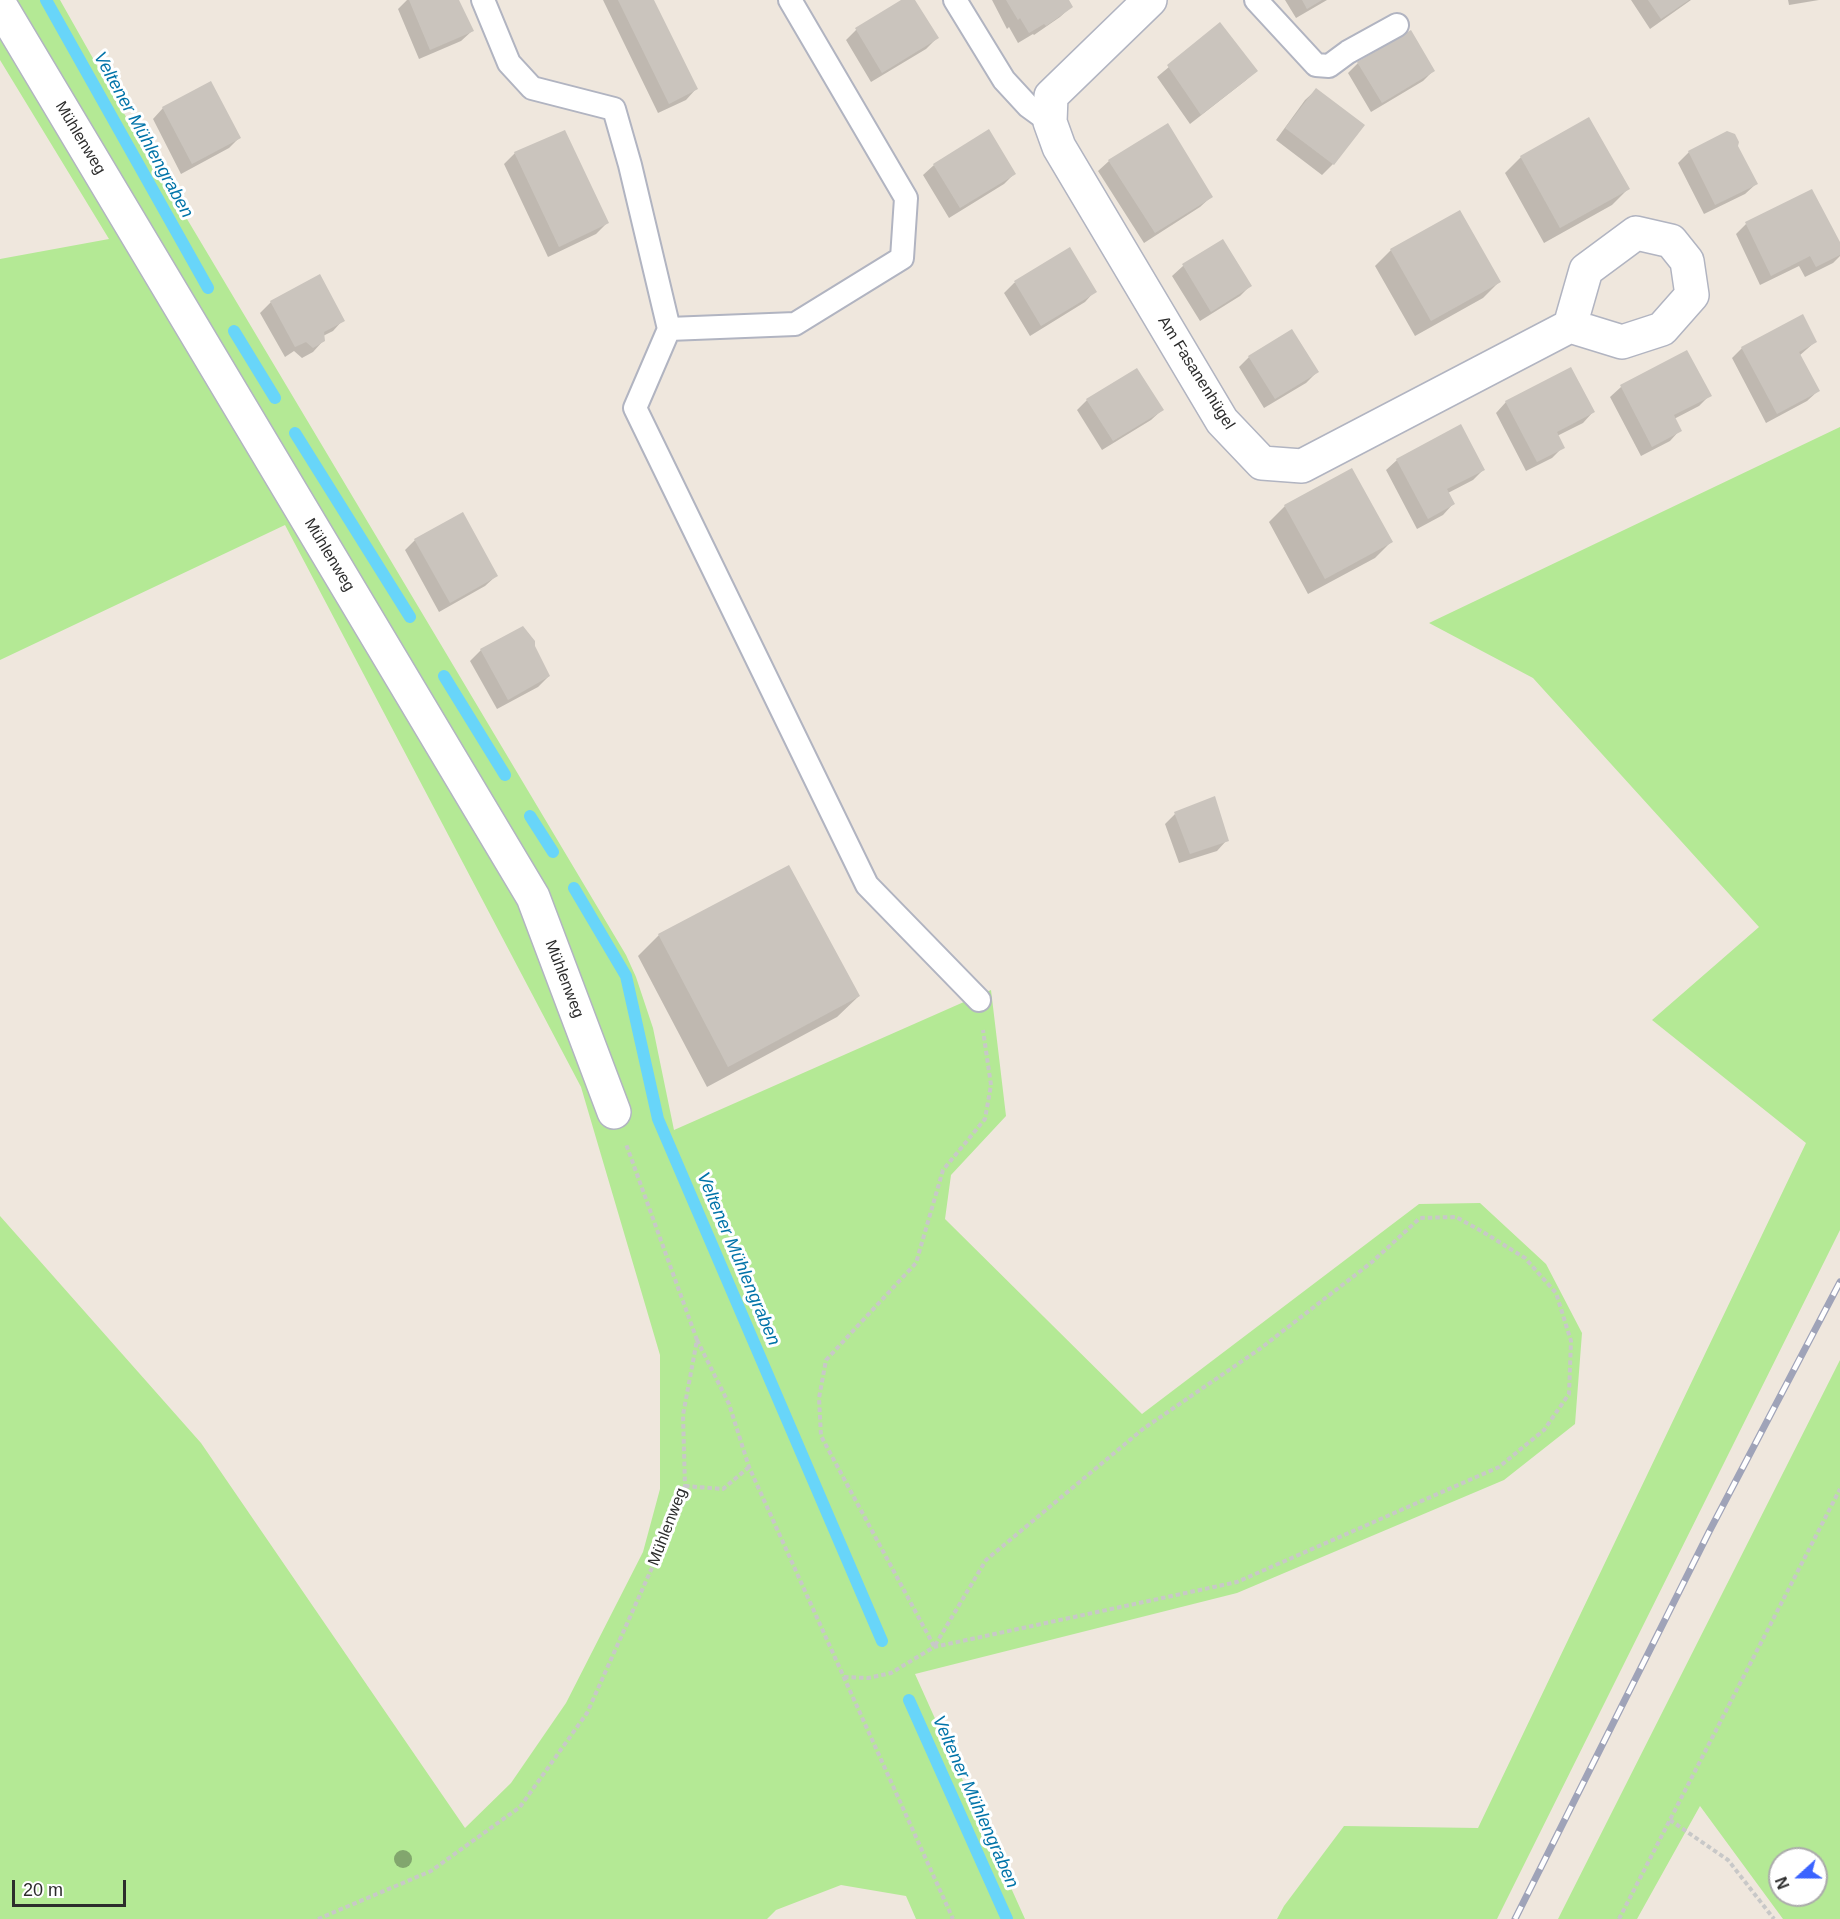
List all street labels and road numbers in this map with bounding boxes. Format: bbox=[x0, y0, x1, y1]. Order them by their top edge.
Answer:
street label: Mühlenweg bbox=[51, 98, 109, 178]
street label: Am Fasanenhügel bbox=[1153, 313, 1239, 433]
street label: Mühlenweg bbox=[300, 515, 358, 595]
street label: Mühlenweg bbox=[540, 937, 588, 1021]
street label: Mühlenweg bbox=[644, 1485, 692, 1569]

